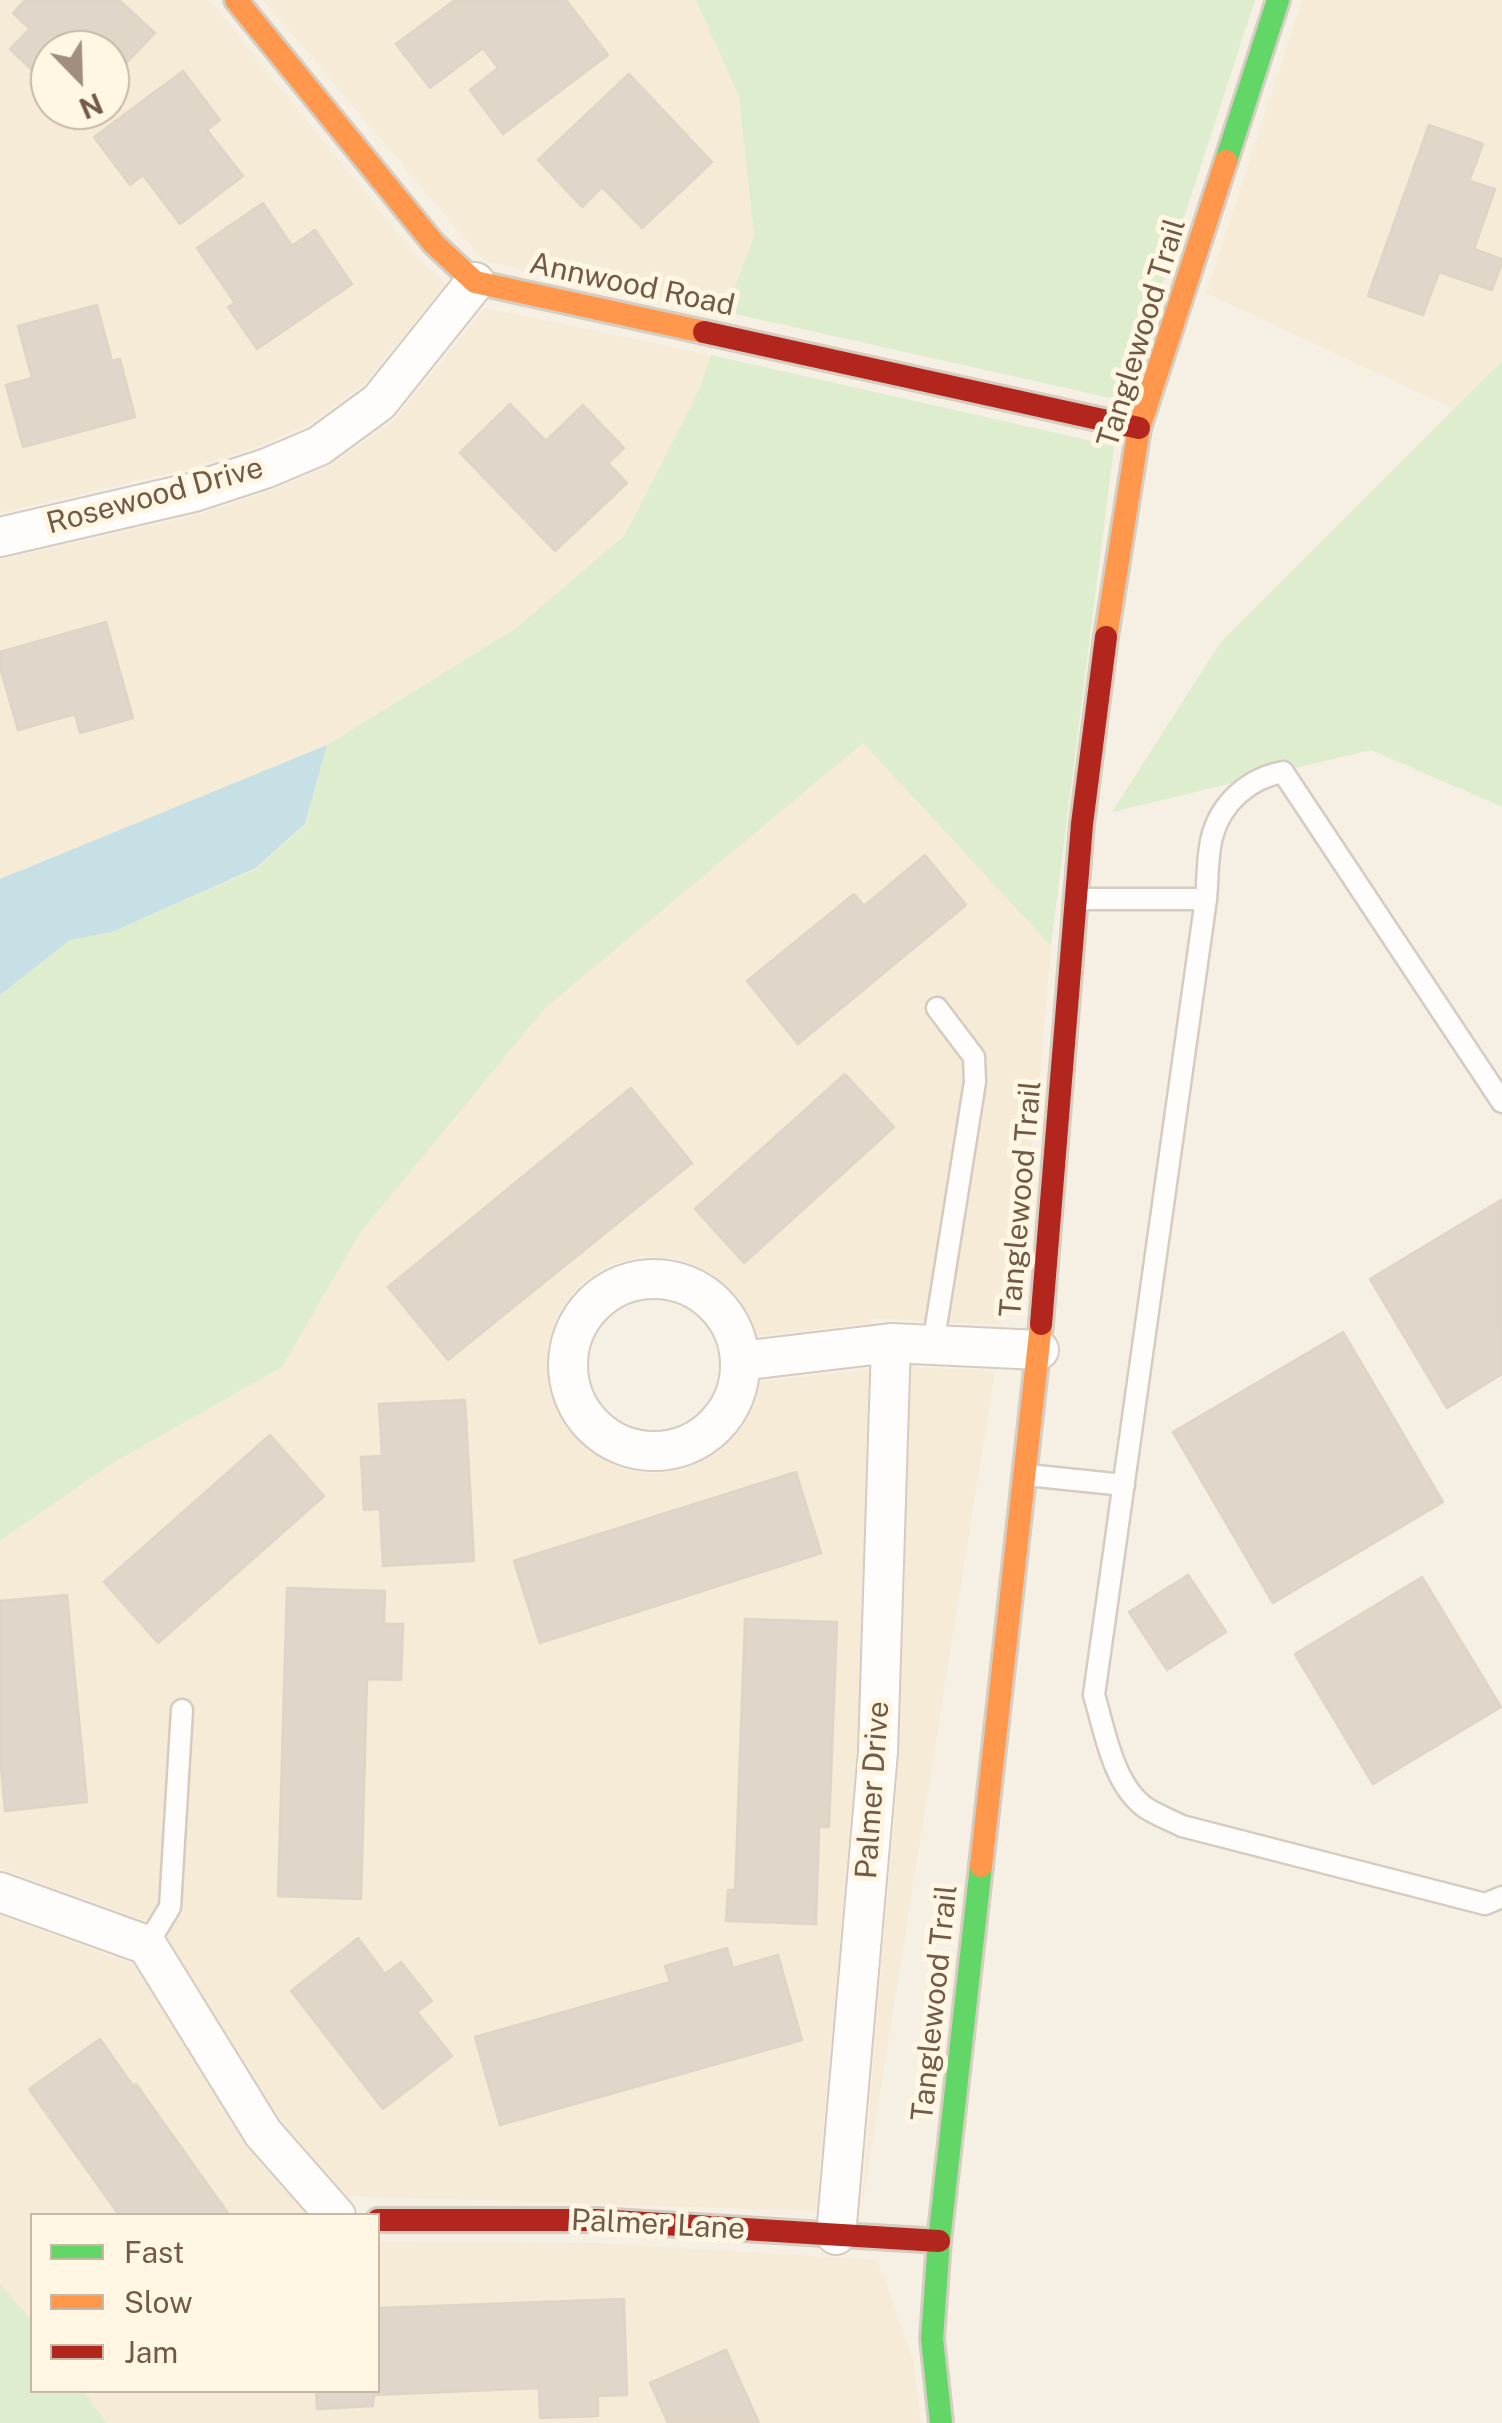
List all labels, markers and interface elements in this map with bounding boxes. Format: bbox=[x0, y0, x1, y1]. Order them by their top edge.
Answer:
north arrow bbox=[30, 30, 130, 130]
text: N bbox=[75, 87, 108, 126]
street label: Tanglewood Trail bbox=[1090, 214, 1194, 452]
street label: Annwood Road bbox=[526, 246, 738, 324]
street label: Rosewood Drive bbox=[43, 450, 267, 542]
street label: Tanglewood Trail bbox=[993, 1079, 1049, 1319]
street label: Palmer Drive bbox=[849, 1700, 897, 1880]
street label: Tanglewood Trail bbox=[905, 1883, 965, 2123]
street label: Palmer Lane bbox=[570, 2202, 746, 2248]
legend bbox=[30, 2213, 380, 2393]
text: Fast bbox=[124, 2234, 184, 2270]
text: Slow bbox=[124, 2284, 193, 2320]
text: Jam bbox=[124, 2334, 178, 2370]

